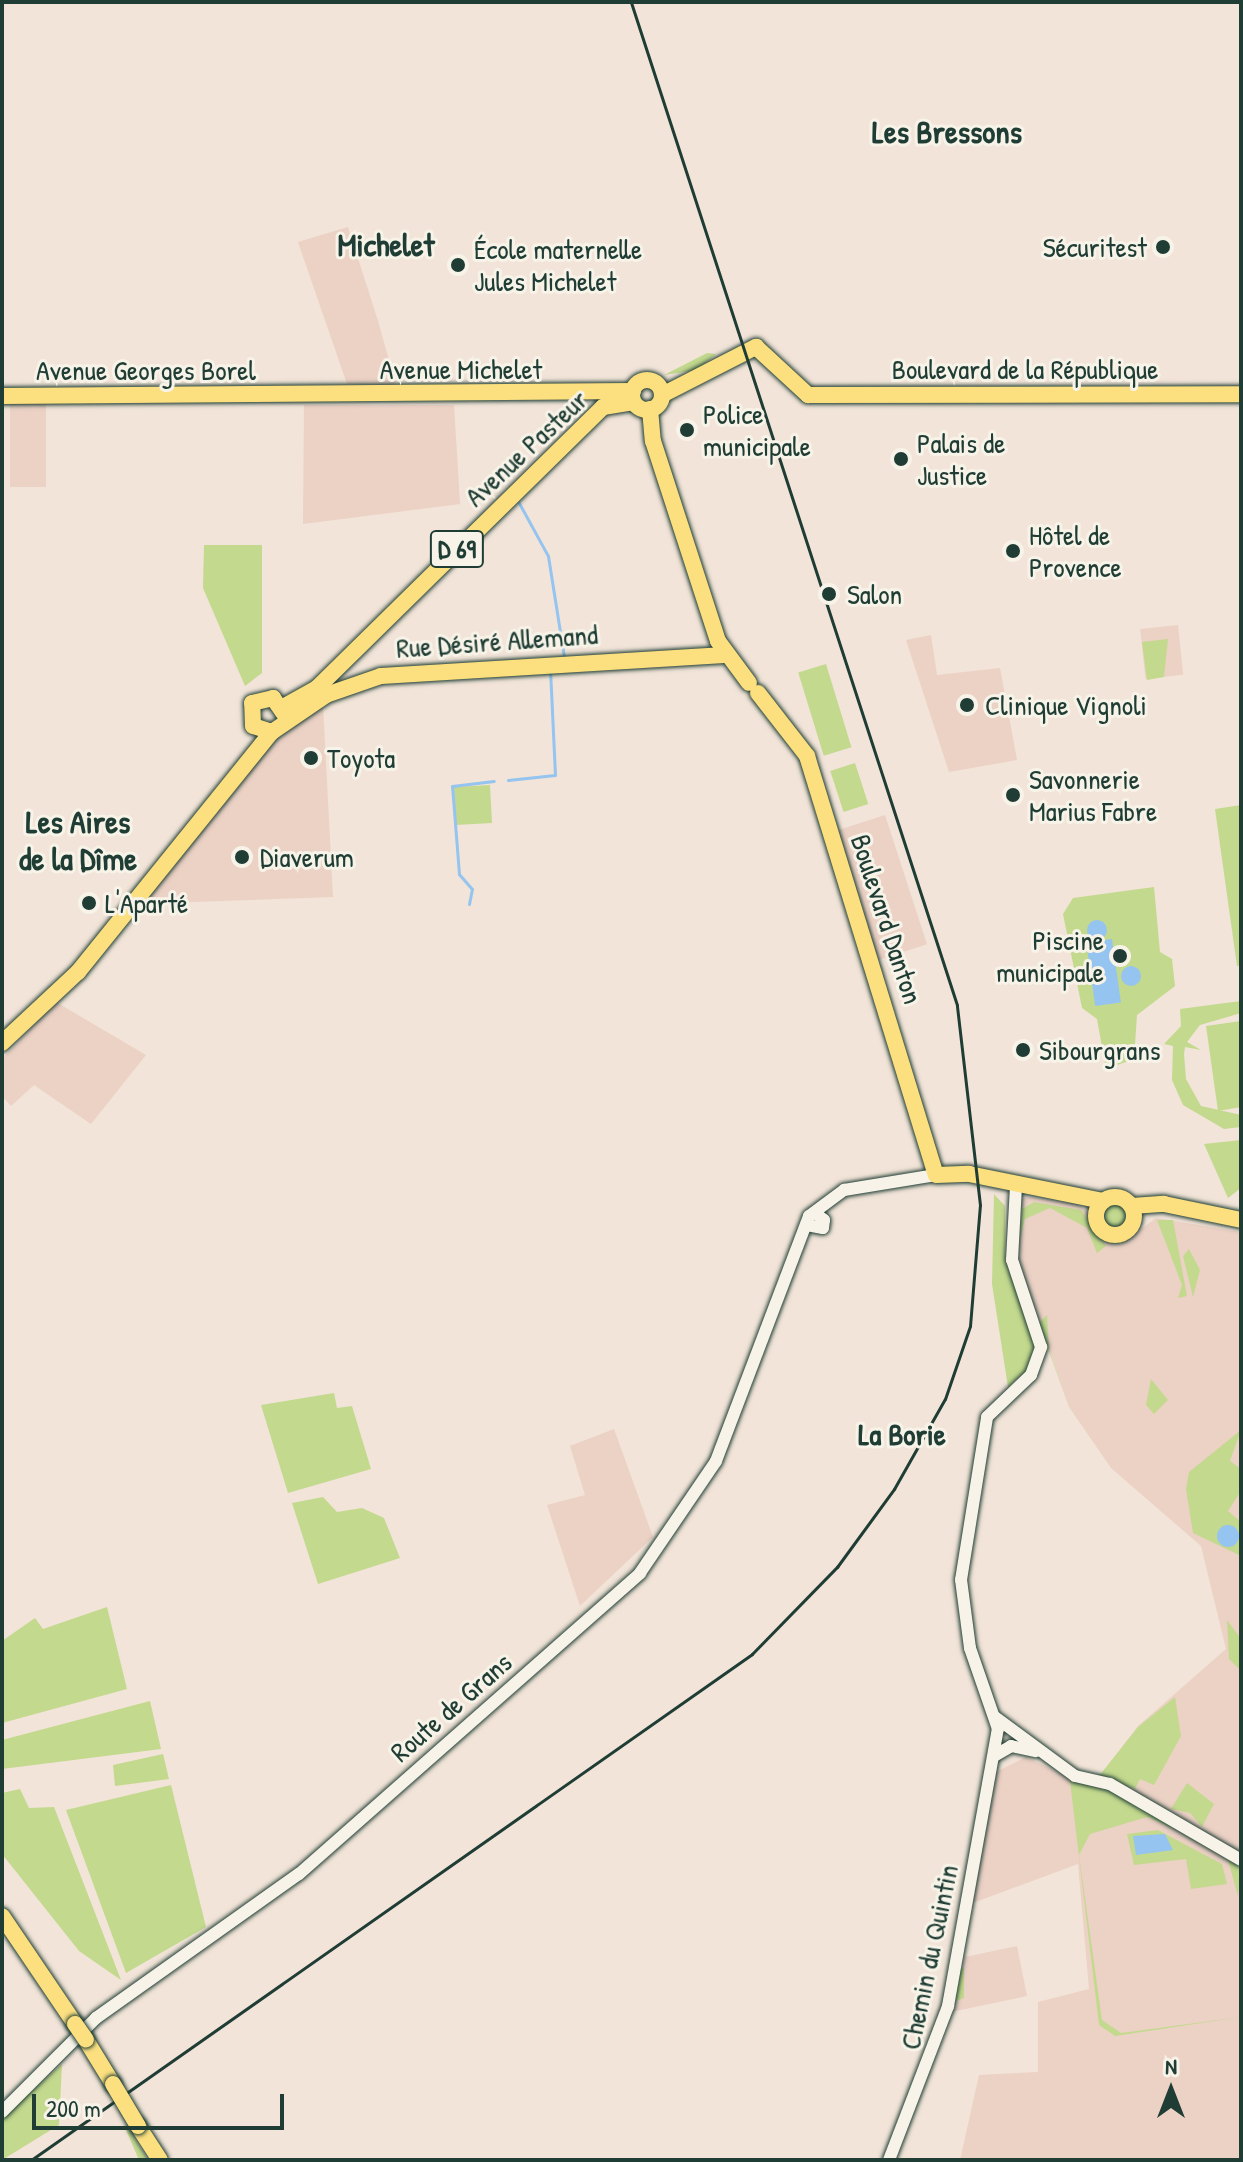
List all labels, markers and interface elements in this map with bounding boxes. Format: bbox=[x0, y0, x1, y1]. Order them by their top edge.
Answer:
district label: Les Bressons bbox=[872, 113, 1022, 151]
district label: Michelet bbox=[337, 226, 435, 264]
place label: Sécuritest bbox=[1043, 230, 1147, 264]
place label: École maternelle Jules Michelet bbox=[474, 232, 642, 298]
marker: Sécuritest bbox=[1154, 238, 1172, 256]
marker: École maternelle Jules Michelet bbox=[449, 256, 467, 274]
street label: Avenue Michelet bbox=[380, 352, 542, 386]
street label: Boulevard de la République bbox=[892, 352, 1158, 386]
street label: Avenue Georges Borel bbox=[36, 353, 256, 387]
street label: Avenue Pasteur bbox=[458, 383, 594, 513]
place label: Police municipale bbox=[703, 397, 811, 463]
marker: Police municipale bbox=[678, 421, 696, 439]
place label: Palais de Justice bbox=[917, 426, 1005, 492]
marker: Palais de Justice bbox=[892, 450, 910, 468]
place label: Hôtel de Provence bbox=[1029, 518, 1122, 584]
road number: D 69 bbox=[429, 527, 485, 571]
marker: Hôtel de Provence bbox=[1004, 542, 1022, 560]
place label: Salon bbox=[847, 577, 902, 611]
marker: Salon bbox=[818, 583, 840, 605]
street label: Rue Désiré Allemand bbox=[395, 617, 599, 665]
place label: Clinique Vignoli bbox=[985, 688, 1147, 722]
marker: Clinique Vignoli bbox=[956, 694, 978, 716]
place label: Toyota bbox=[327, 741, 395, 775]
marker: Toyota bbox=[302, 749, 320, 767]
place label: Savonnerie Marius Fabre bbox=[1029, 762, 1157, 828]
marker: Savonnerie Marius Fabre bbox=[1004, 786, 1022, 804]
district label: Les Aires de la Dîme bbox=[19, 804, 137, 879]
street label: Boulevard Danton bbox=[844, 830, 930, 1008]
place label: Diaverum bbox=[260, 840, 354, 874]
marker: Diaverum bbox=[231, 846, 253, 868]
place label: L'Aparté bbox=[105, 886, 188, 920]
marker: L'Aparté bbox=[80, 894, 98, 912]
place label: Piscine municipale bbox=[996, 923, 1104, 989]
marker: Piscine municipale bbox=[1111, 947, 1129, 965]
place label: Sibourgrans bbox=[1039, 1033, 1161, 1067]
marker: Sibourgrans bbox=[1014, 1041, 1032, 1059]
district label: La Borie bbox=[858, 1416, 946, 1452]
street label: Route de Grans bbox=[384, 1645, 518, 1769]
street label: Chemin du Quintin bbox=[893, 1861, 965, 2053]
north arrow bbox=[1131, 2050, 1211, 2130]
text: N bbox=[1165, 2051, 1177, 2081]
scale bar bbox=[36, 2078, 288, 2128]
text: 200 m bbox=[46, 2092, 101, 2124]

